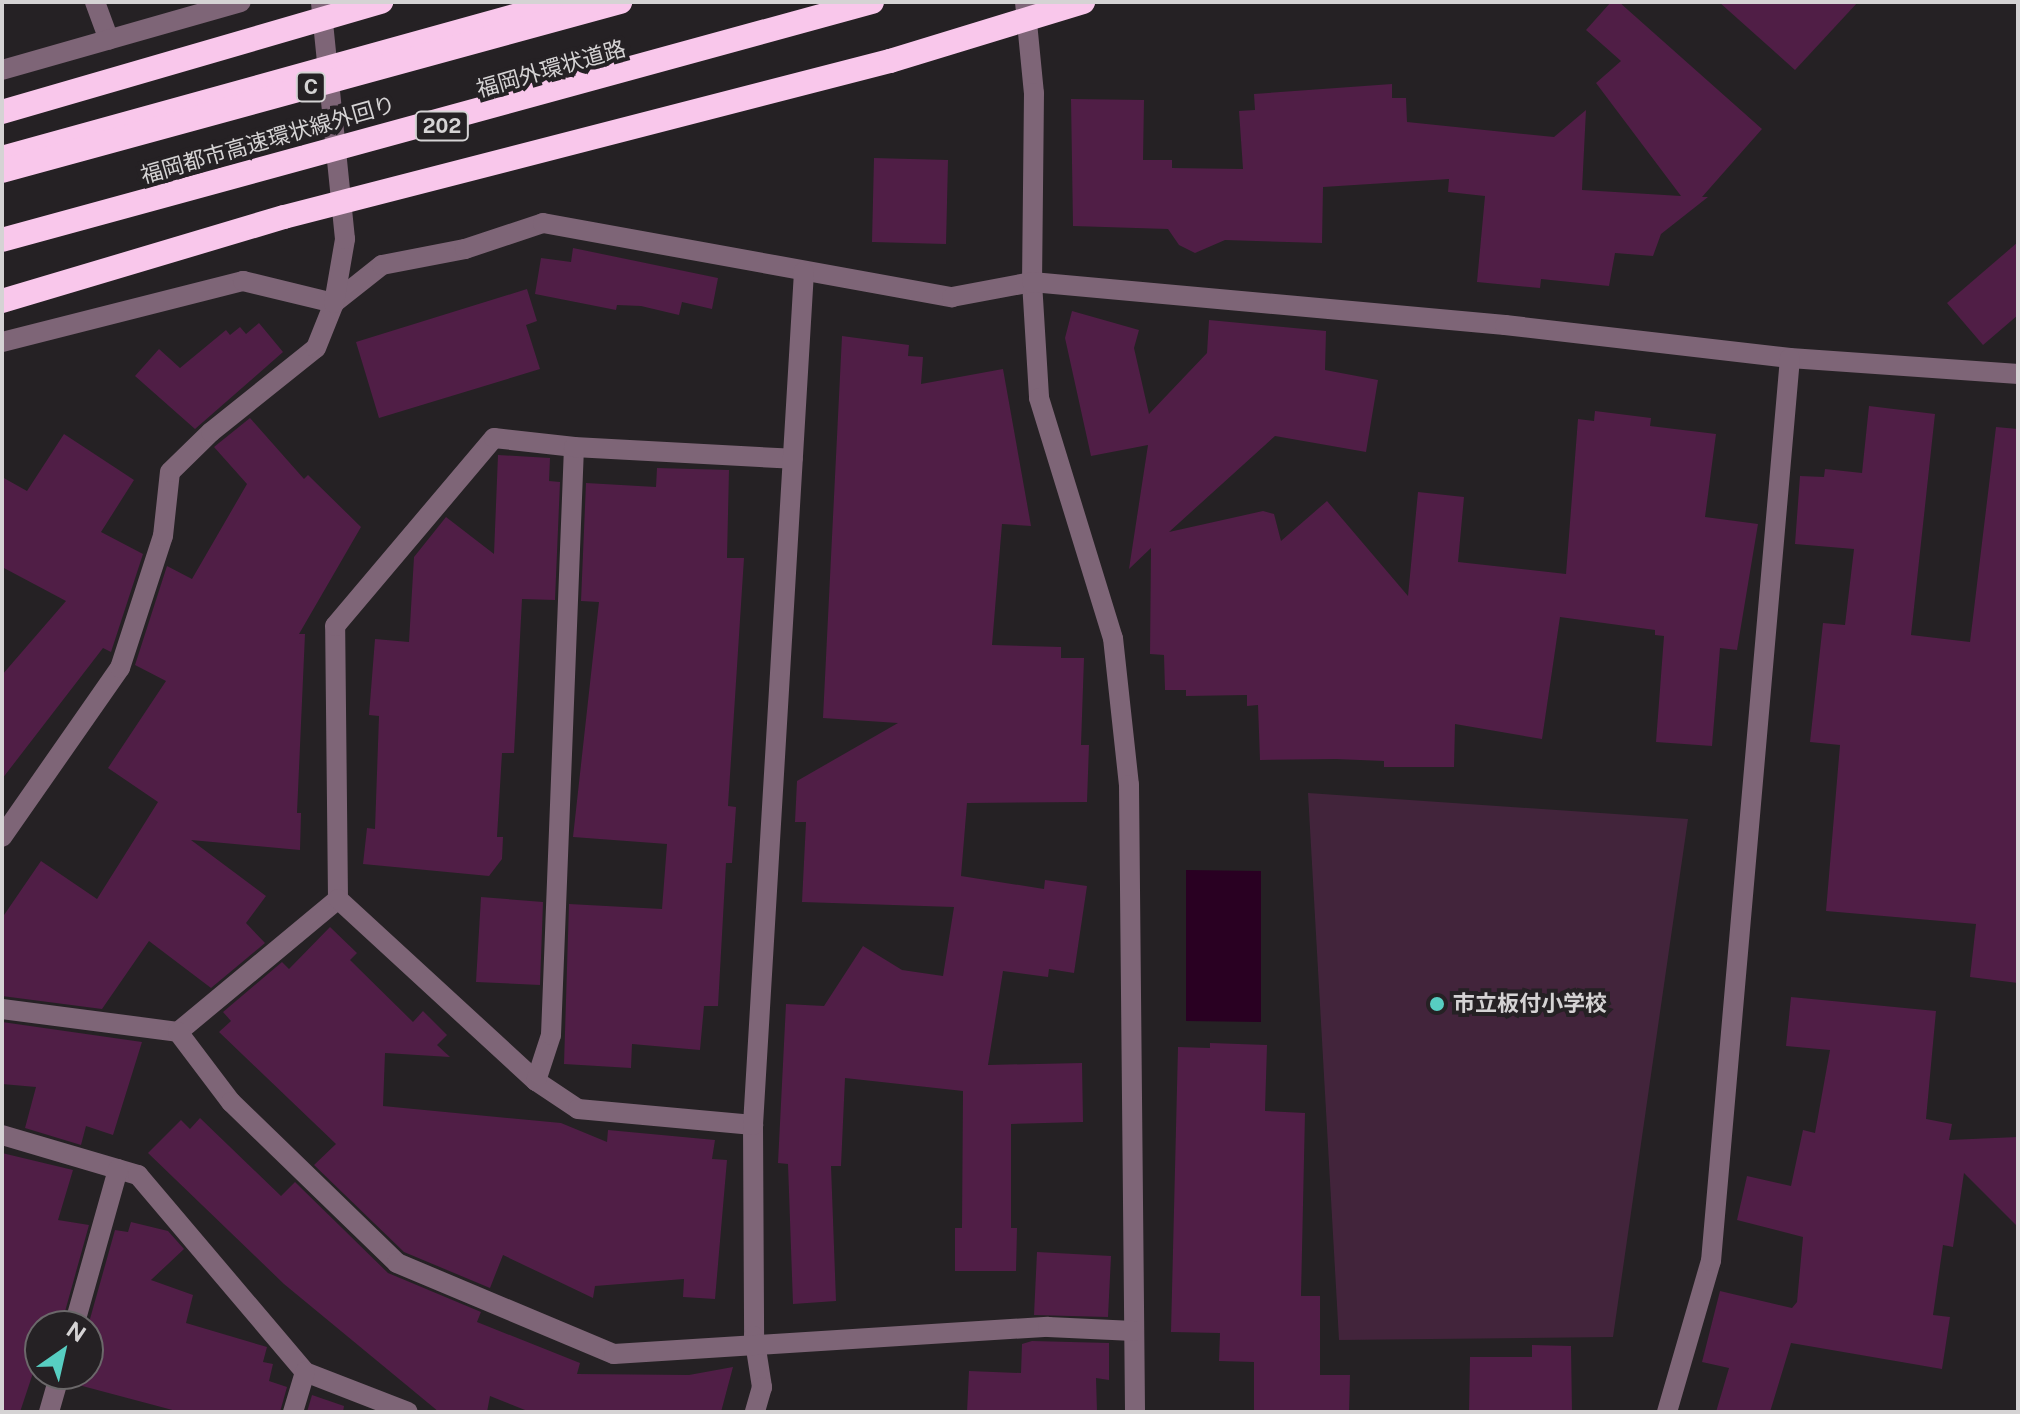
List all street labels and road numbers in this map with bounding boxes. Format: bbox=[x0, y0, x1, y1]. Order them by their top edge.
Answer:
street label: 福岡外環状道路 bbox=[473, 35, 629, 103]
road number: C bbox=[295, 71, 327, 103]
street label: 福岡都市高速環状線外回り bbox=[137, 91, 399, 189]
road number: 202 bbox=[414, 110, 470, 142]

